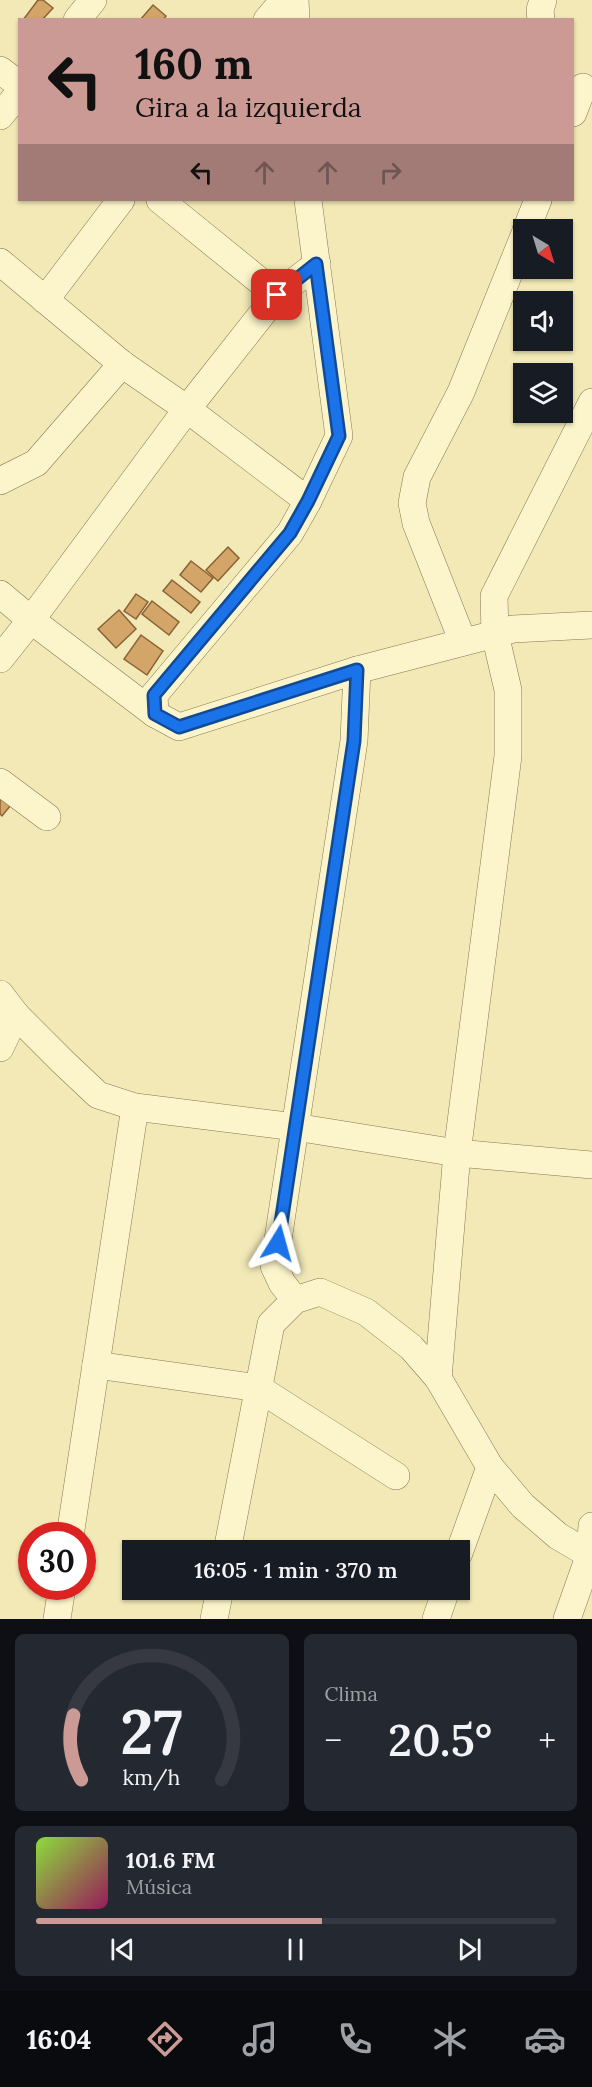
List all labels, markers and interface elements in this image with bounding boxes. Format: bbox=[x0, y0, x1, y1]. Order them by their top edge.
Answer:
text: 160 m bbox=[135, 37, 253, 91]
icon: left bbox=[36, 42, 114, 120]
text: Gira a la izquierda bbox=[135, 90, 362, 124]
icon: left bbox=[185, 156, 218, 189]
icon: ahead bbox=[248, 156, 281, 189]
icon: ahead bbox=[311, 156, 344, 189]
icon: right bbox=[374, 156, 407, 189]
north arrow bbox=[513, 219, 573, 279]
map controls bbox=[513, 219, 573, 423]
pin bbox=[251, 269, 302, 320]
icon: arrive bbox=[260, 278, 293, 311]
button: sound bbox=[513, 291, 573, 351]
button: layers bbox=[513, 363, 573, 423]
position arrow bbox=[246, 1211, 310, 1275]
speed limit sign: 30 bbox=[18, 1522, 96, 1600]
text: 16:05 · 1 min · 370 m bbox=[194, 1556, 398, 1584]
text: Clima bbox=[325, 1681, 378, 1706]
text: 27 bbox=[120, 1691, 183, 1771]
text: 20.5° bbox=[388, 1711, 492, 1768]
text: − bbox=[325, 1719, 342, 1761]
text: + bbox=[539, 1719, 556, 1761]
text: km/h bbox=[123, 1763, 181, 1791]
text: 101.6 FM bbox=[126, 1846, 215, 1874]
text: Música bbox=[126, 1874, 192, 1899]
icon: previous bbox=[106, 1933, 139, 1966]
icon: pause bbox=[279, 1933, 312, 1966]
icon: next bbox=[453, 1933, 486, 1966]
icon: directions bbox=[144, 2018, 186, 2060]
icon: music bbox=[239, 2018, 281, 2060]
icon: phone bbox=[334, 2018, 376, 2060]
icon: climate bbox=[429, 2018, 471, 2060]
icon: car bbox=[524, 2018, 566, 2060]
text: 16:04 bbox=[26, 2022, 92, 2056]

